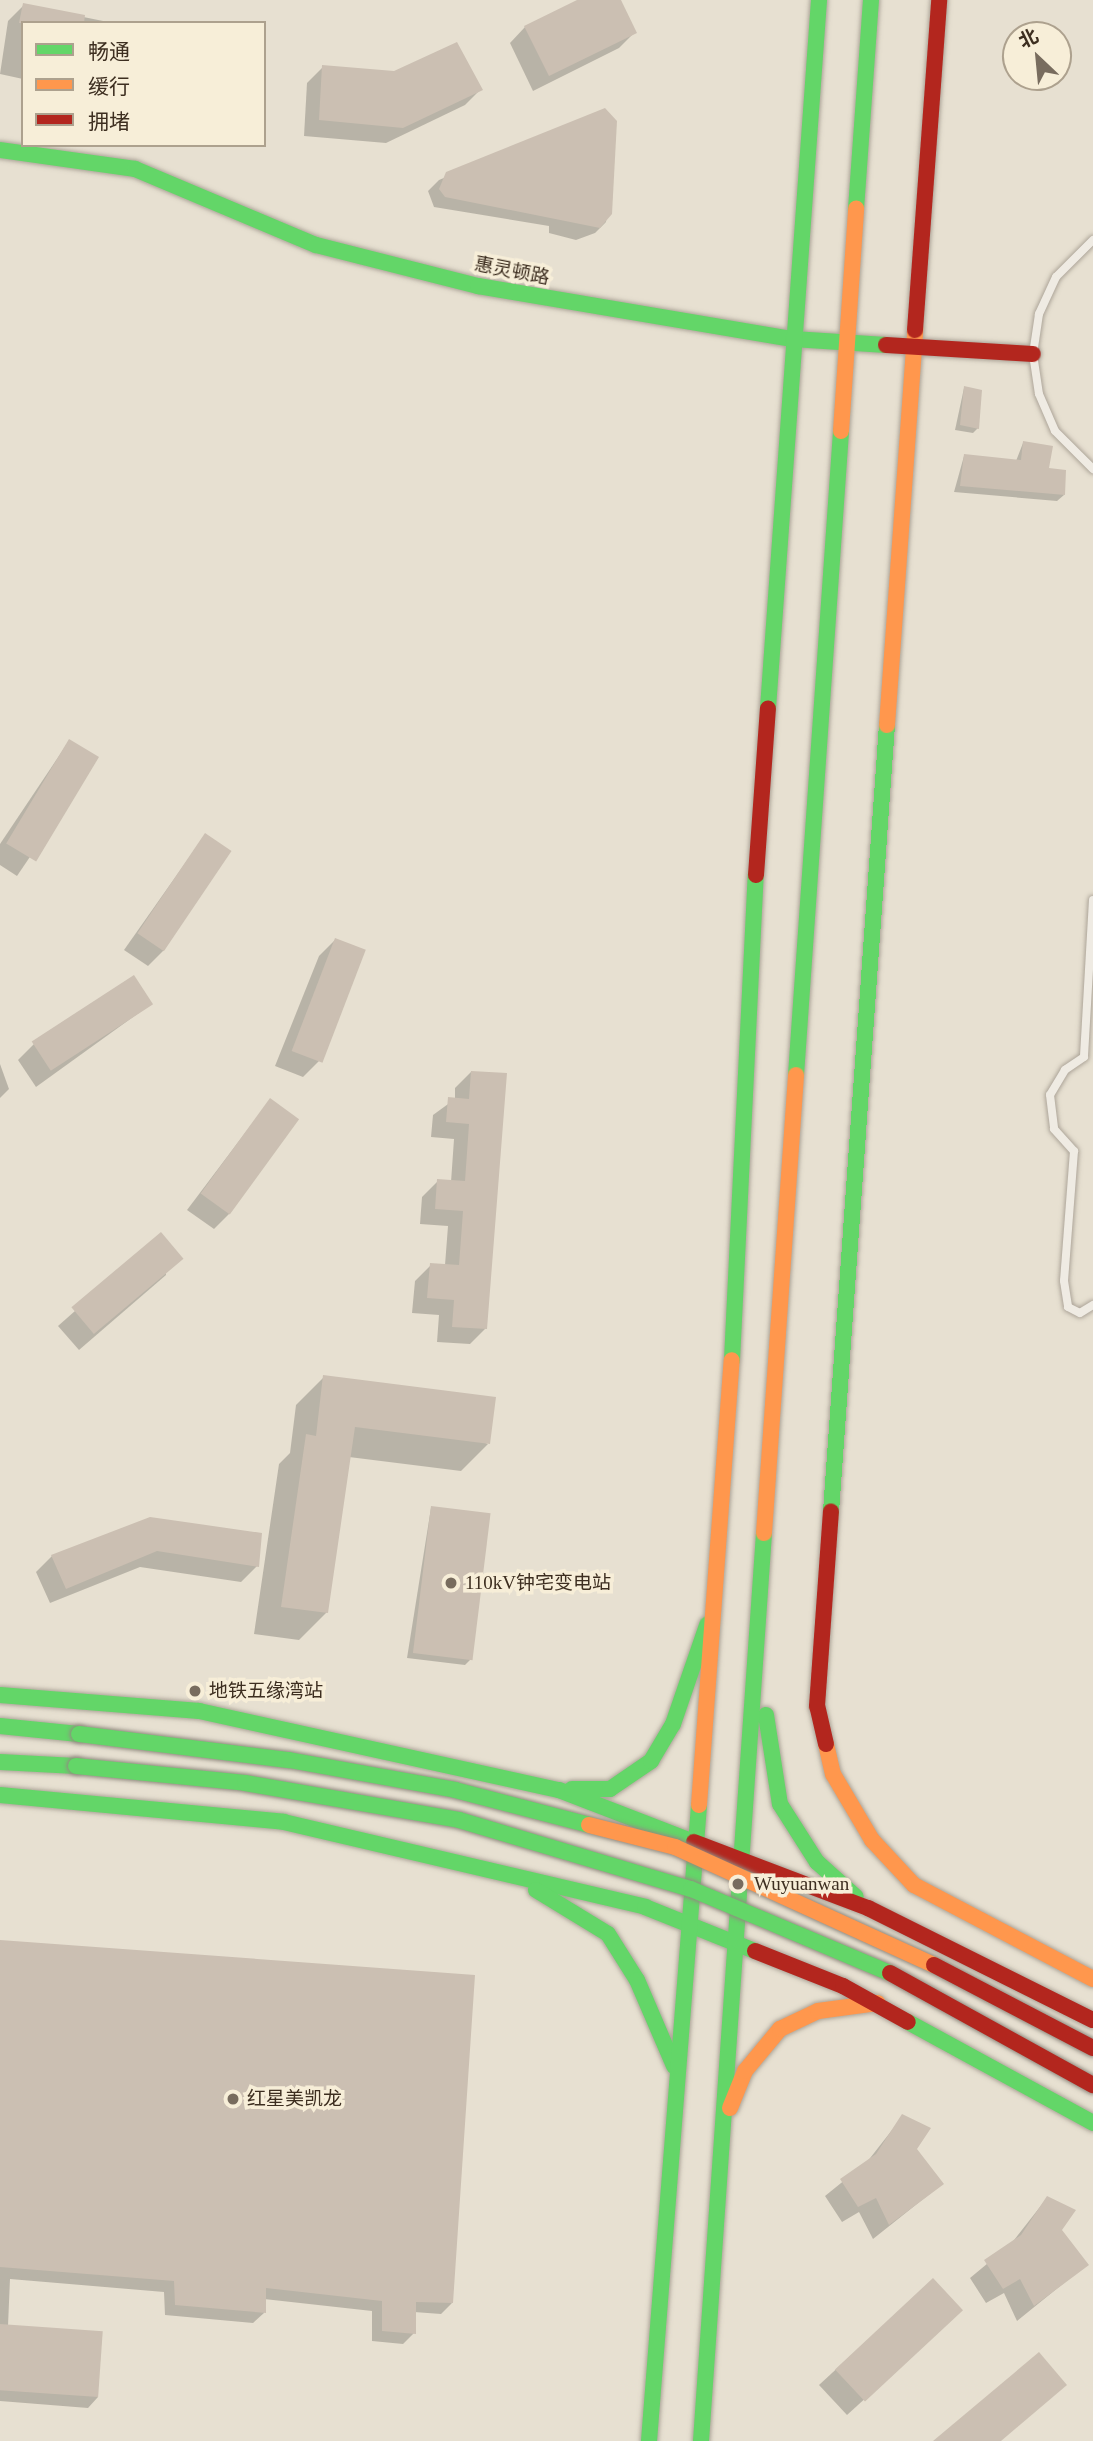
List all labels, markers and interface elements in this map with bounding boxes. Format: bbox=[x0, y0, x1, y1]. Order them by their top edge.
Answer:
legend bbox=[21, 21, 266, 147]
north arrow bbox=[1002, 21, 1072, 91]
text: 北 bbox=[1015, 25, 1042, 52]
text: 畅通 bbox=[88, 40, 130, 64]
text: 缓行 bbox=[88, 75, 130, 99]
text: 拥堵 bbox=[88, 110, 130, 134]
street label: 惠灵顿路 bbox=[473, 253, 551, 289]
place label: 110kV钟宅变电站 bbox=[465, 1572, 611, 1594]
marker: 110kV钟宅变电站 bbox=[443, 1575, 459, 1591]
place label: 地铁五缘湾站 bbox=[209, 1680, 323, 1702]
marker: 地铁五缘湾站 bbox=[187, 1683, 203, 1699]
place label: Wuyuanwan bbox=[754, 1873, 849, 1895]
marker: Wuyuanwan bbox=[728, 1874, 748, 1894]
place label: 红星美凯龙 bbox=[247, 2088, 342, 2110]
marker: 红星美凯龙 bbox=[225, 2091, 241, 2107]

